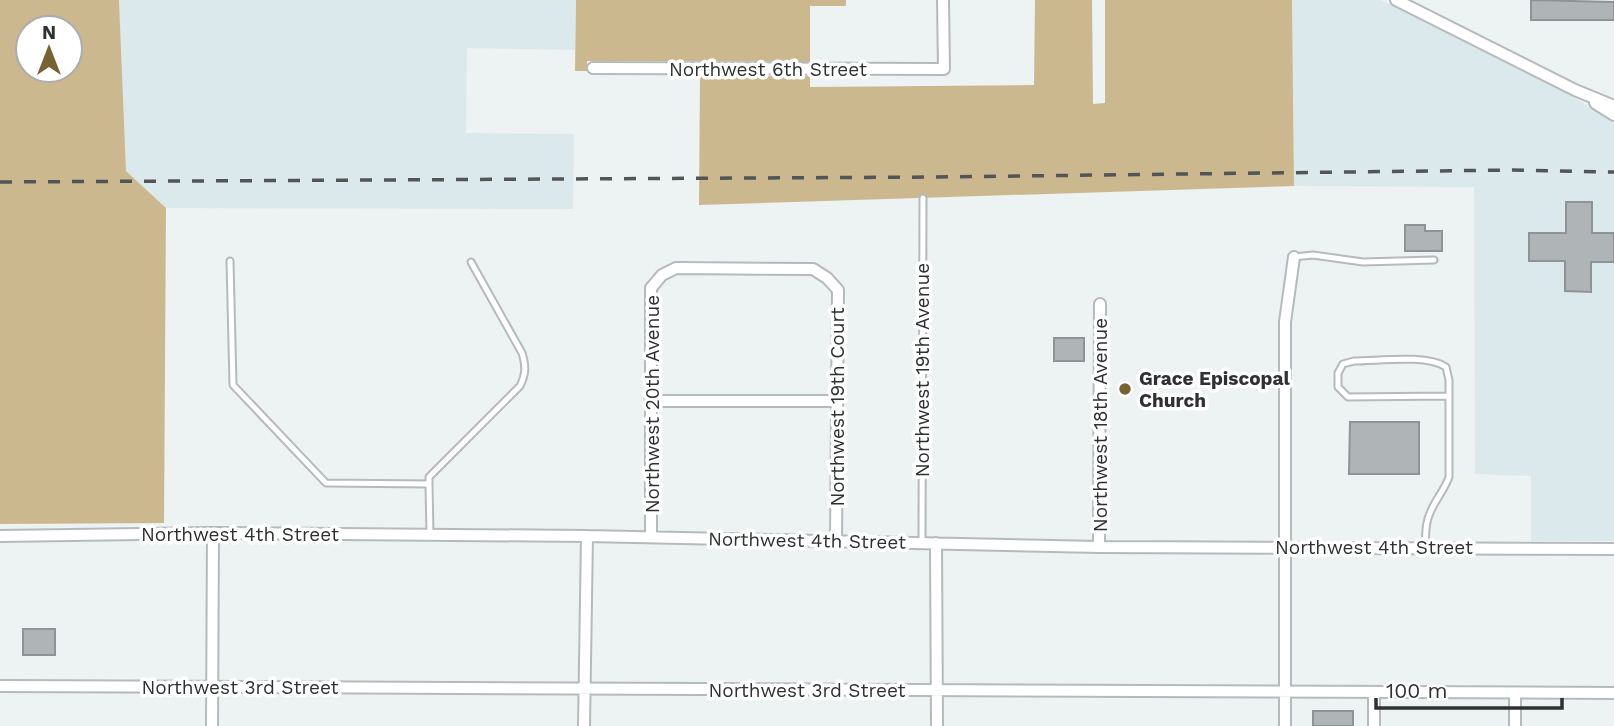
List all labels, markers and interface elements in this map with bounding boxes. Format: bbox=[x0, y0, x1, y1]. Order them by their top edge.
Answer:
north arrow bbox=[14, 14, 84, 84]
text: N bbox=[42, 21, 56, 44]
street label: Northwest 6th Street bbox=[669, 58, 867, 81]
street label: Northwest 19th Avenue bbox=[911, 263, 934, 477]
street label: Northwest 20th Avenue bbox=[641, 295, 664, 513]
street label: Northwest 19th Court bbox=[826, 307, 849, 507]
street label: Northwest 18th Avenue bbox=[1089, 318, 1112, 532]
place label: Grace Episcopal Church bbox=[1139, 367, 1290, 412]
marker: Grace Episcopal Church bbox=[1117, 381, 1133, 397]
street label: Northwest 4th Street bbox=[141, 523, 339, 546]
street label: Northwest 4th Street bbox=[708, 527, 906, 554]
street label: Northwest 4th Street bbox=[1275, 536, 1473, 559]
scale bar bbox=[1376, 666, 1562, 710]
street label: Northwest 3rd Street bbox=[141, 676, 339, 699]
text: 100 m bbox=[1386, 678, 1448, 703]
street label: Northwest 3rd Street bbox=[708, 679, 906, 702]

